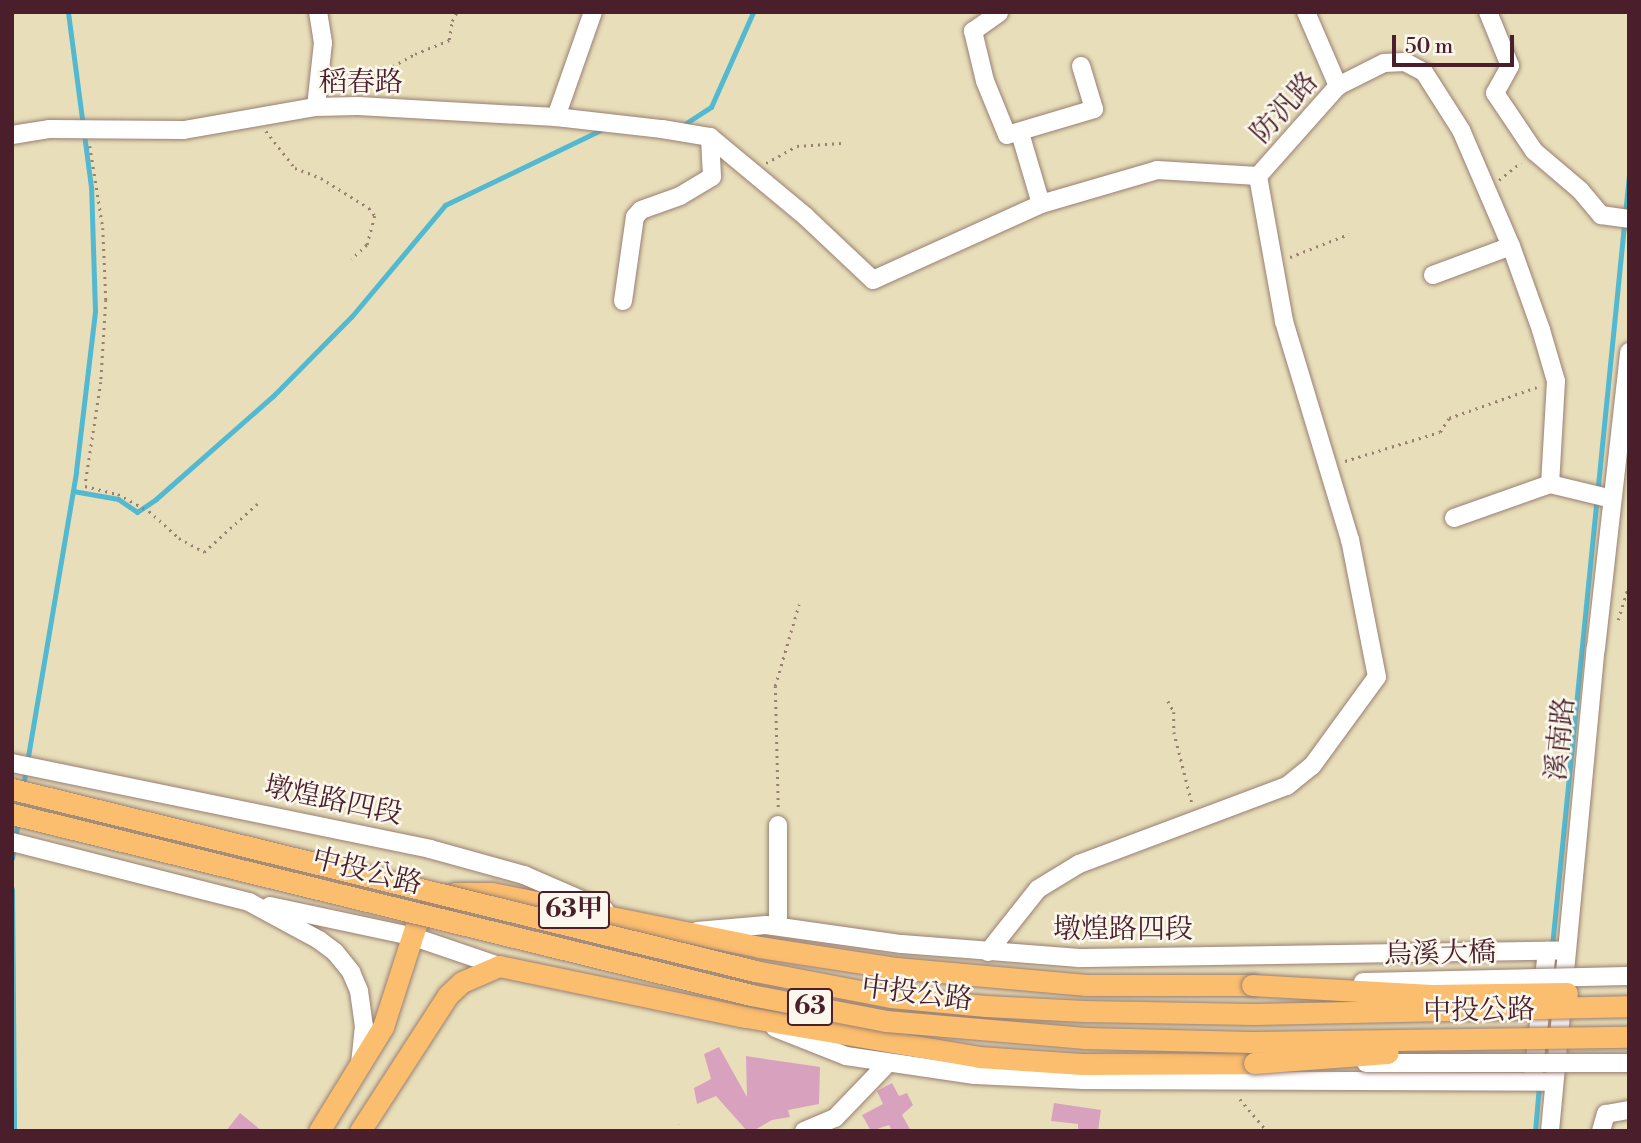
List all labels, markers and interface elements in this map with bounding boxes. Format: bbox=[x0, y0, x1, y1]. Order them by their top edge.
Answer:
scale bar bbox=[1396, 21, 1518, 65]
text: 50 m bbox=[1405, 34, 1453, 60]
street label: 稻春路 bbox=[319, 66, 403, 100]
street label: 防汎路 bbox=[1244, 66, 1326, 150]
street label: 溪南路 bbox=[1540, 695, 1582, 783]
street label: 墩煌路四段 bbox=[261, 770, 405, 832]
street label: 中投公路 bbox=[309, 842, 425, 902]
road number: 63甲 bbox=[537, 888, 611, 932]
street label: 墩煌路四段 bbox=[1053, 913, 1193, 947]
street label: 烏溪大橋 bbox=[1384, 936, 1496, 972]
street label: 中投公路 bbox=[859, 971, 975, 1017]
road number: 63 bbox=[786, 984, 834, 1030]
street label: 中投公路 bbox=[1423, 993, 1535, 1029]

